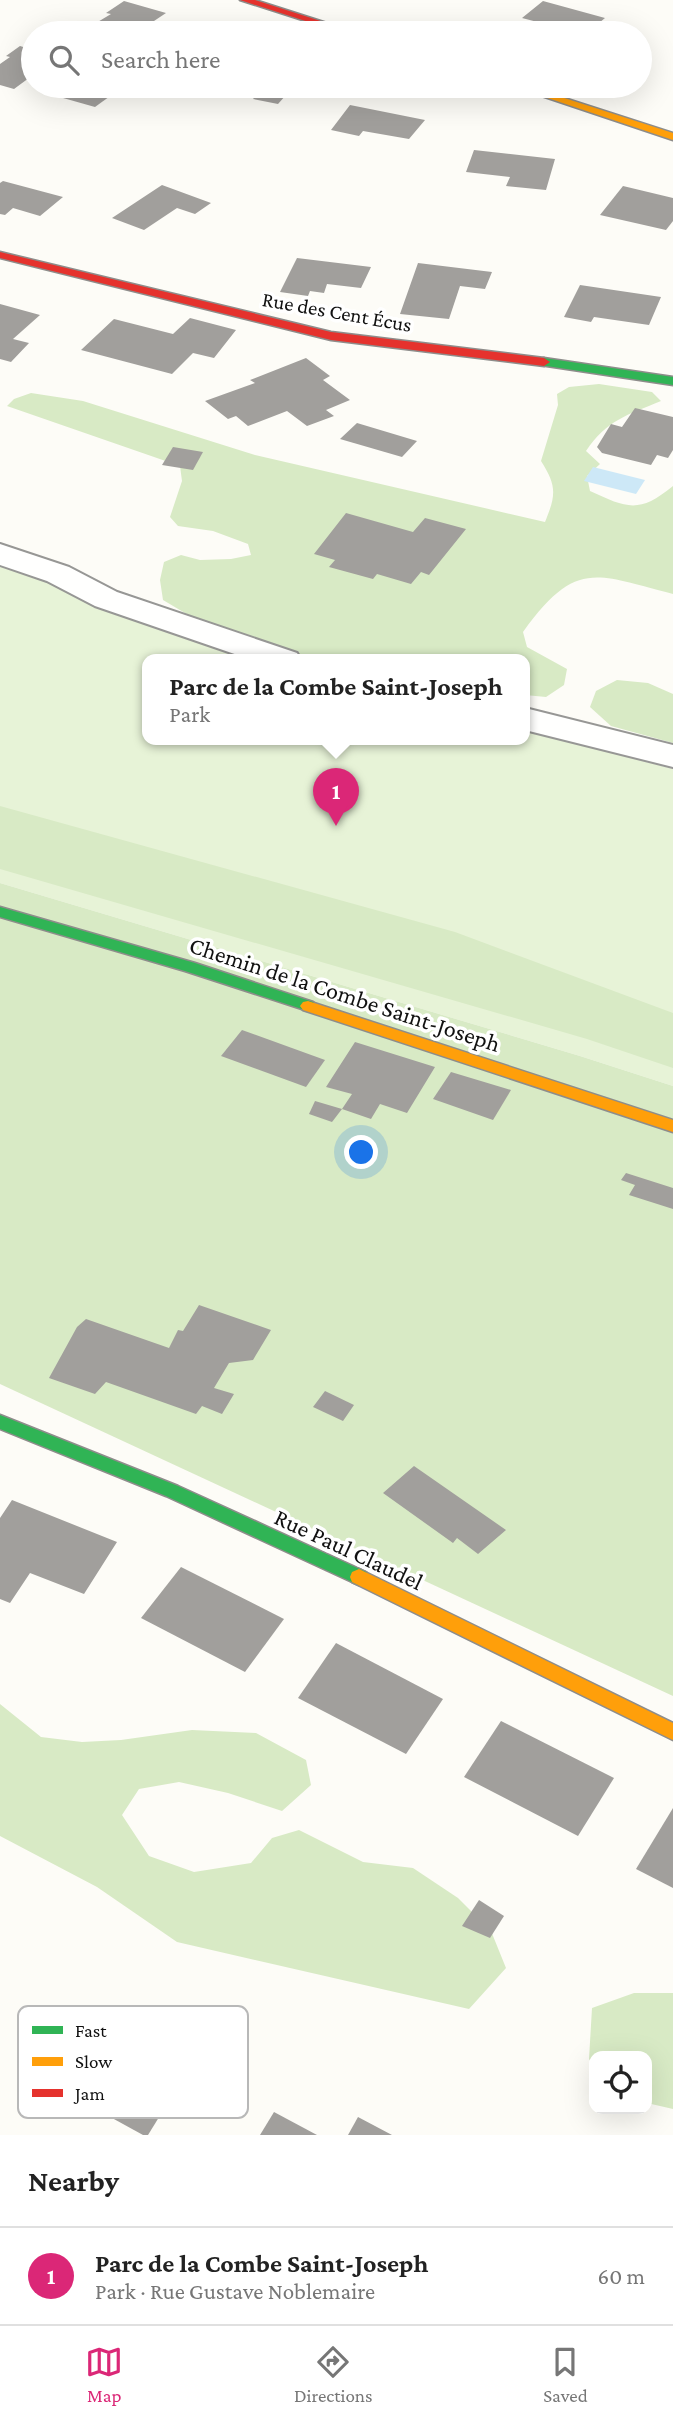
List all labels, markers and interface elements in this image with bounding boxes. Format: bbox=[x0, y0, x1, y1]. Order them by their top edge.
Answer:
search box bbox=[21, 21, 652, 98]
icon: search bbox=[45, 41, 83, 79]
text: Search here bbox=[101, 45, 220, 74]
street label: Rue des Cent Écus bbox=[260, 287, 414, 337]
popup bbox=[142, 654, 530, 745]
text: Parc de la Combe Saint-Joseph bbox=[169, 672, 503, 701]
text: Park bbox=[169, 701, 210, 727]
pin: 1 bbox=[313, 768, 359, 826]
street label: Chemin de la Combe Saint-Joseph bbox=[186, 931, 504, 1057]
your location bbox=[344, 1135, 378, 1169]
street label: Rue Paul Claudel bbox=[270, 1503, 428, 1595]
legend bbox=[18, 2006, 248, 2118]
text: Fast bbox=[75, 2020, 107, 2041]
text: Slow bbox=[75, 2051, 112, 2072]
map controls bbox=[589, 2051, 652, 2114]
button: locate bbox=[589, 2051, 652, 2114]
text: Jam bbox=[73, 2083, 105, 2104]
text: Nearby bbox=[28, 2164, 119, 2197]
text: Parc de la Combe Saint-Joseph bbox=[95, 2249, 428, 2278]
text: 1 bbox=[47, 2263, 55, 2289]
text: 60 m bbox=[598, 2263, 645, 2289]
text: Park · Rue Gustave Noblemaire bbox=[95, 2278, 375, 2304]
tab: Map bbox=[85, 2343, 123, 2406]
tab: Directions bbox=[294, 2343, 373, 2406]
tab: Saved bbox=[543, 2343, 588, 2406]

